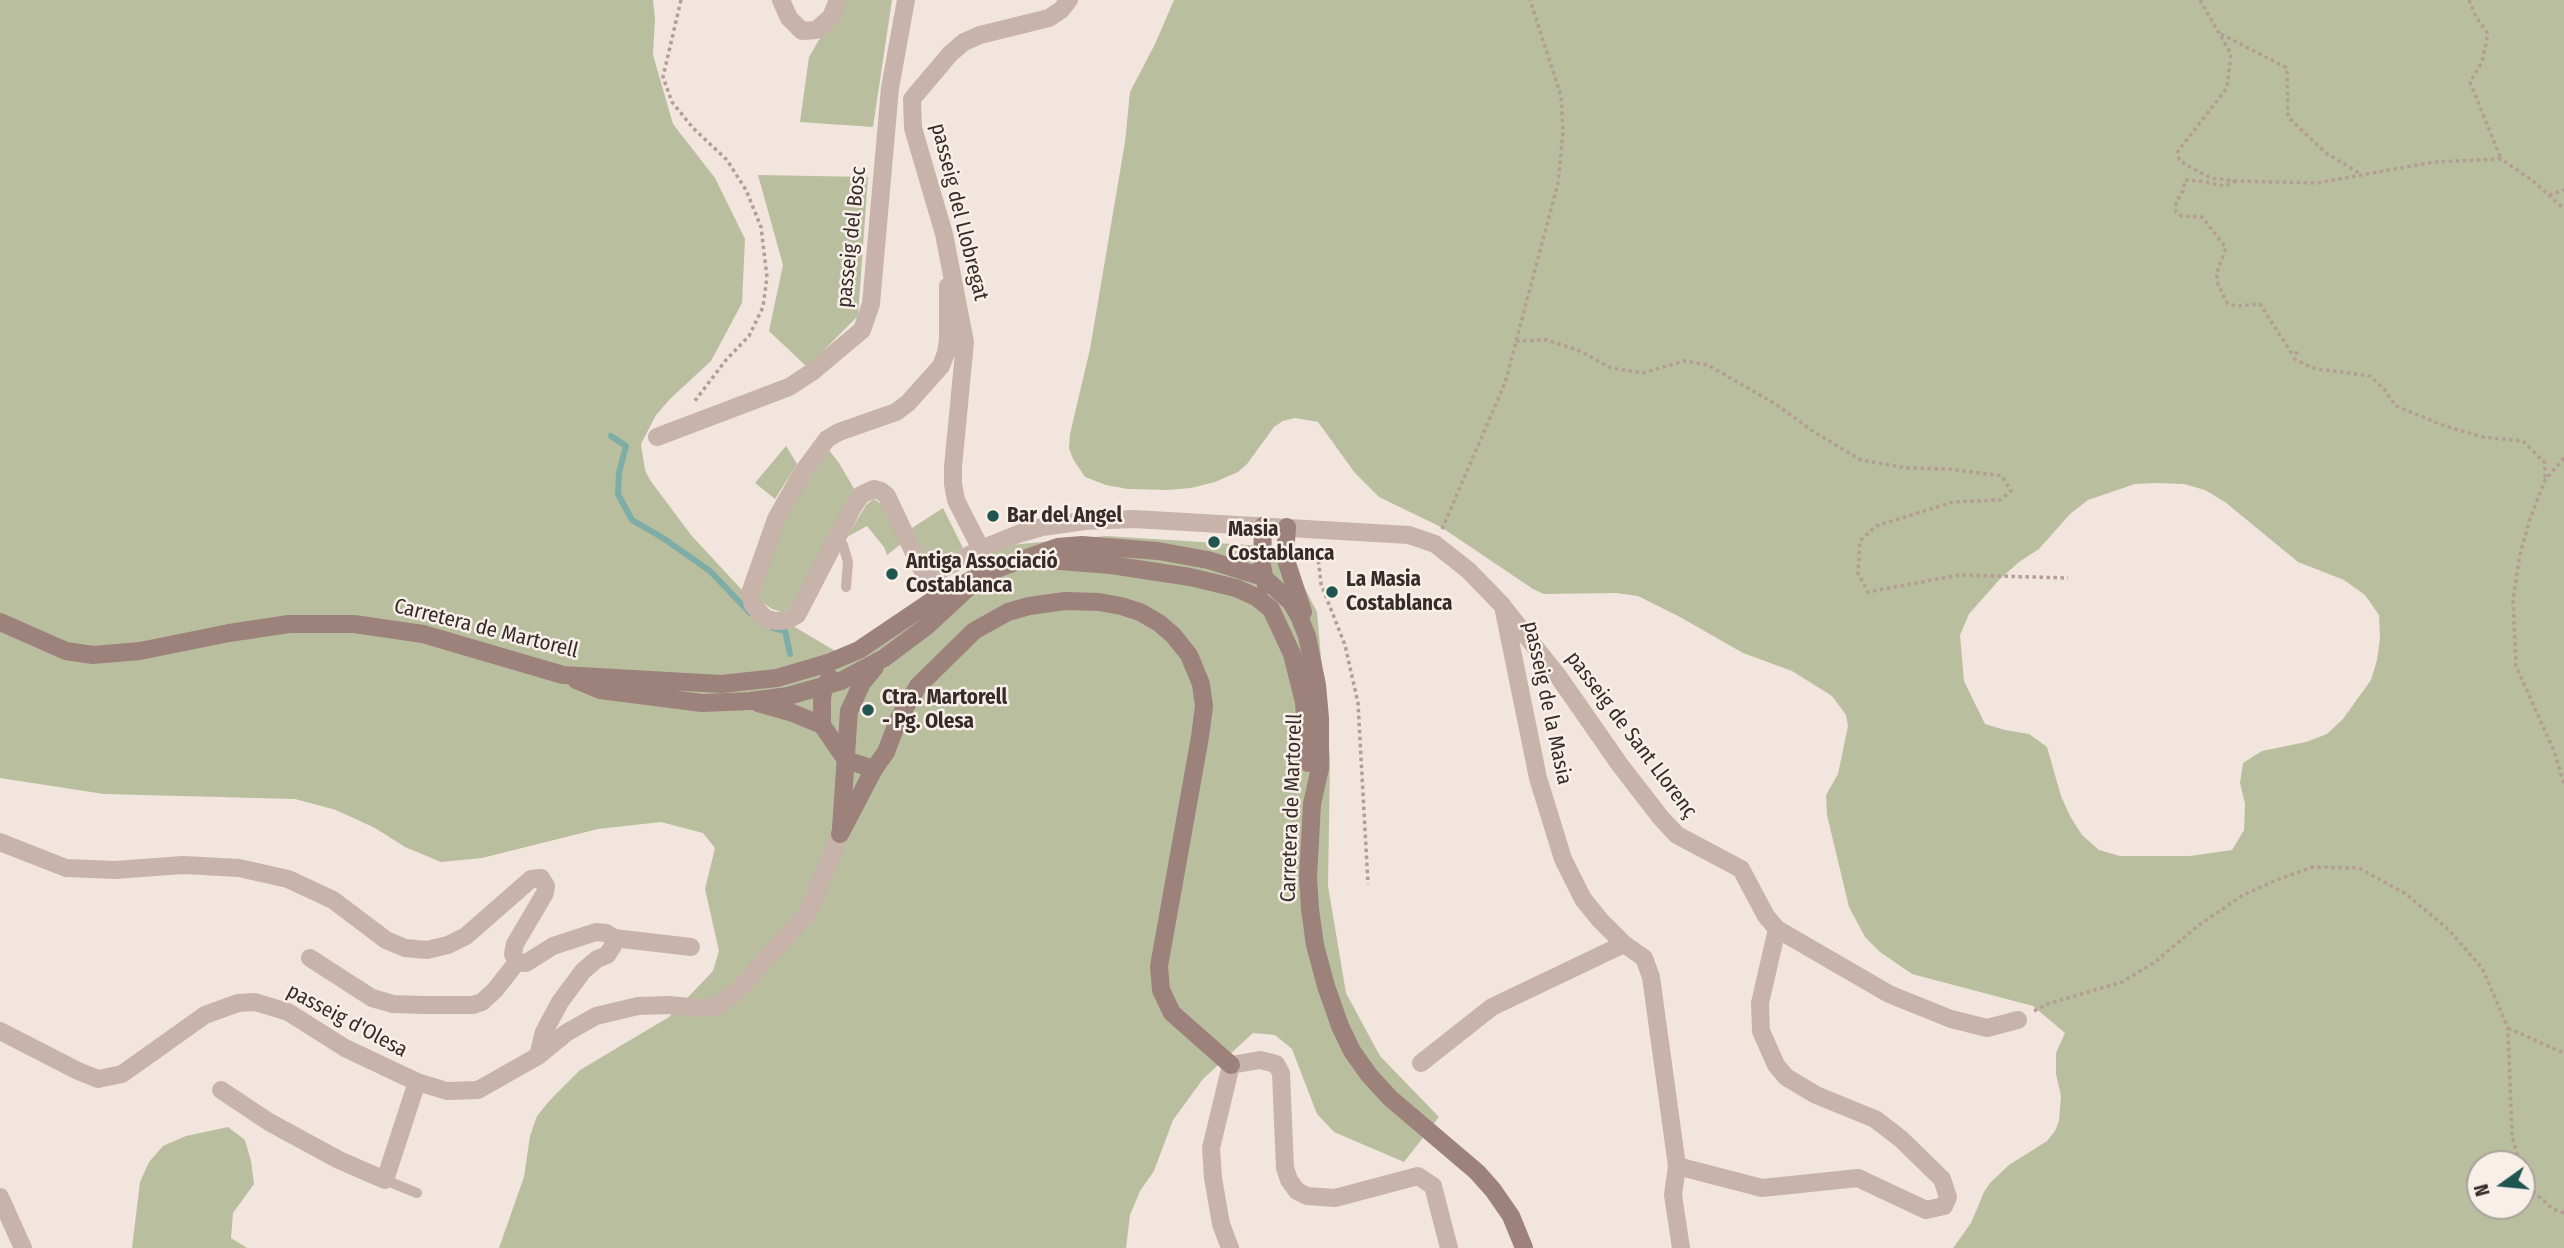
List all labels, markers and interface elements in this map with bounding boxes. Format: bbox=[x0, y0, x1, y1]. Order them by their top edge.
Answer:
street label: passeig del Llobregat bbox=[925, 121, 993, 303]
street label: passeig del Bosc bbox=[832, 165, 872, 309]
place label: Bar del Angel bbox=[1007, 503, 1122, 529]
marker: Bar del Angel bbox=[985, 508, 1001, 524]
place label: Masia Costablanca bbox=[1228, 517, 1334, 567]
marker: Masia Costablanca bbox=[1206, 534, 1222, 550]
place label: Antiga Associació Costablanca bbox=[906, 549, 1058, 599]
marker: Antiga Associació Costablanca bbox=[884, 566, 900, 582]
place label: La Masia Costablanca bbox=[1346, 567, 1452, 617]
marker: La Masia Costablanca bbox=[1324, 584, 1340, 600]
street label: Carretera de Martorell bbox=[391, 594, 581, 664]
street label: passeig de la Masia bbox=[1517, 619, 1577, 787]
street label: passeig de Sant Llorenç bbox=[1560, 647, 1702, 823]
place label: Ctra. Martorell - Pg. Olesa bbox=[882, 685, 1007, 735]
marker: Ctra. Martorell - Pg. Olesa bbox=[860, 702, 876, 718]
street label: Carretera de Martorell bbox=[1276, 713, 1308, 903]
street label: passeig d'Olesa bbox=[282, 979, 412, 1063]
north arrow bbox=[2466, 1150, 2536, 1220]
text: N bbox=[2470, 1182, 2495, 1199]

